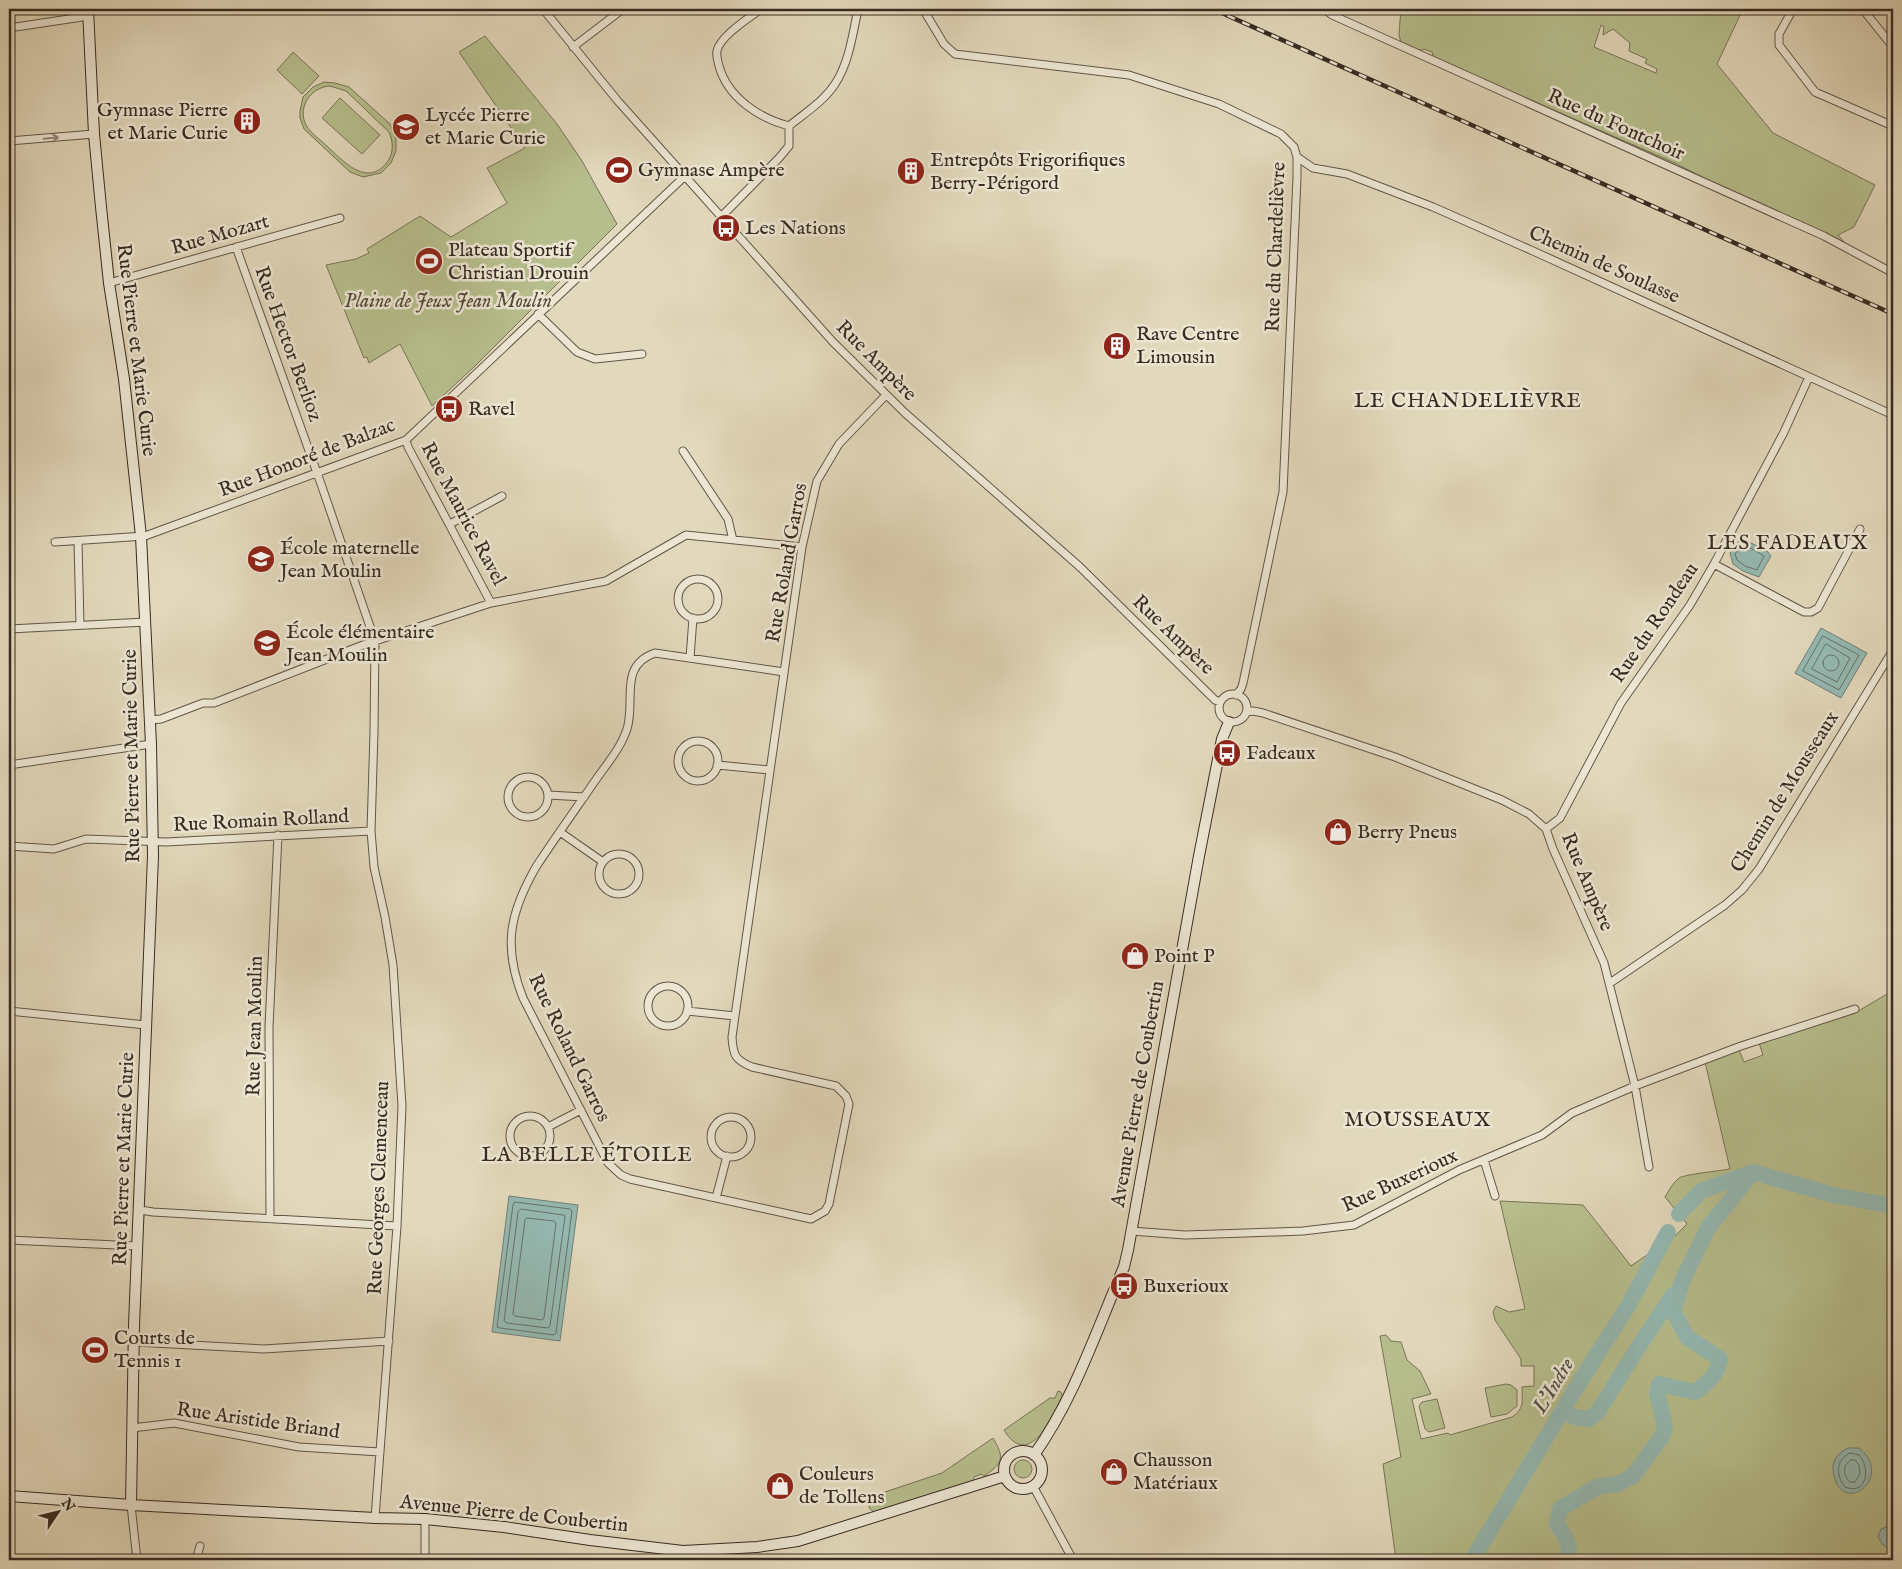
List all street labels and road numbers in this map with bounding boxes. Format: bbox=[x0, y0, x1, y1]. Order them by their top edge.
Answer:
street label: Rue du Fontchoir bbox=[1543, 84, 1689, 167]
street label: Rue du Chardelièvre bbox=[1261, 161, 1291, 333]
street label: Rue Mozart bbox=[168, 209, 272, 261]
street label: Chemin de Soulasse bbox=[1525, 220, 1683, 310]
street label: Rue Pierre et Marie Curie bbox=[111, 242, 161, 458]
street label: Rue Hector Berlioz bbox=[248, 263, 328, 425]
street label: Rue Ampère bbox=[830, 315, 922, 407]
street label: Rue Honoré de Balzac bbox=[215, 413, 399, 503]
street label: Rue Maurice Ravel bbox=[415, 438, 511, 590]
street label: Rue Roland Garros bbox=[761, 481, 813, 645]
street label: Rue du Rondeau bbox=[1606, 558, 1704, 688]
street label: Rue Ampère bbox=[1127, 590, 1219, 680]
street label: Rue Pierre et Marie Curie bbox=[118, 649, 146, 863]
street label: Chemin de Mousseaux bbox=[1725, 706, 1845, 877]
street label: Rue Romain Rolland bbox=[172, 804, 350, 838]
street label: Rue Ampère bbox=[1555, 829, 1619, 935]
street label: Rue Jean Moulin bbox=[241, 955, 269, 1097]
street label: Rue Roland Garros bbox=[522, 970, 616, 1126]
street label: Avenue Pierre de Coubertin bbox=[1106, 979, 1170, 1210]
street label: Rue Pierre et Marie Curie bbox=[108, 1052, 140, 1266]
street label: Rue Georges Clemenceau bbox=[363, 1080, 395, 1296]
street label: Rue Buxerioux bbox=[1338, 1143, 1462, 1219]
street label: Rue Aristide Briand bbox=[175, 1397, 342, 1445]
street label: Avenue Pierre de Coubertin bbox=[398, 1489, 630, 1538]

